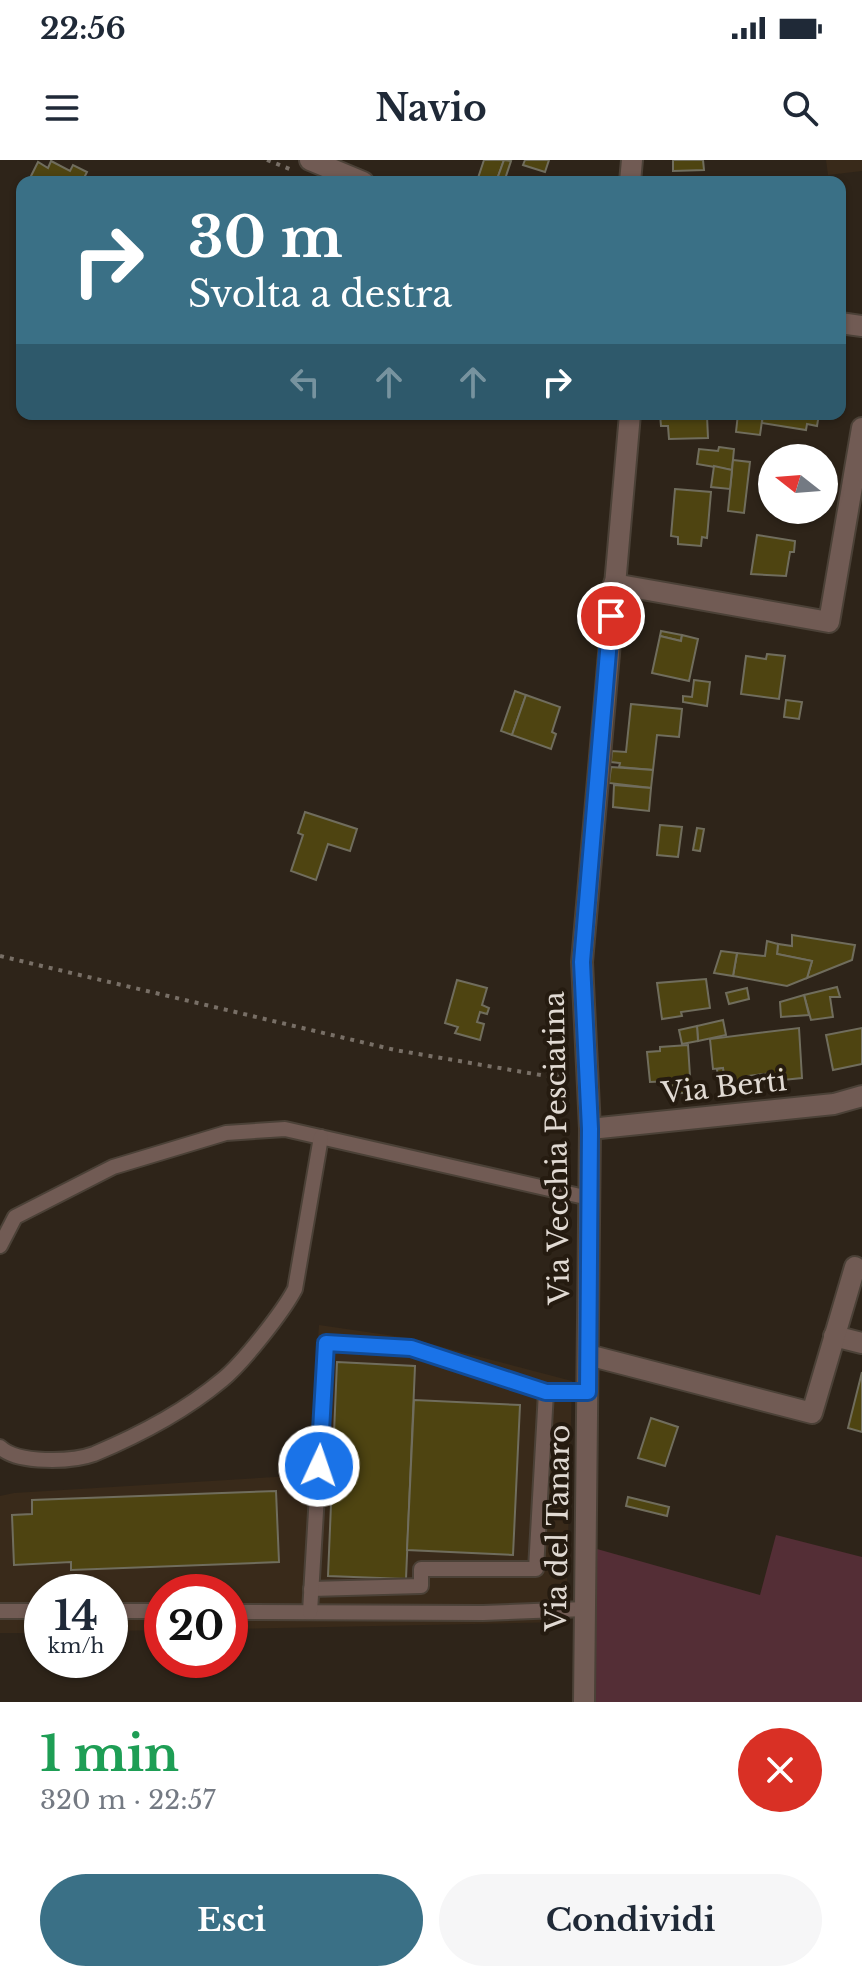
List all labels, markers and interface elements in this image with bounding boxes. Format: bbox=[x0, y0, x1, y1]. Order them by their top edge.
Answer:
text: 22:56 bbox=[40, 10, 126, 47]
icon: menu bbox=[40, 86, 84, 130]
text: Navio bbox=[375, 86, 487, 131]
icon: search bbox=[778, 86, 822, 130]
text: 30 m bbox=[188, 203, 343, 272]
icon: right bbox=[56, 208, 160, 312]
text: Svolta a destra bbox=[188, 272, 452, 317]
icon: left bbox=[283, 360, 327, 404]
icon: ahead bbox=[367, 360, 411, 404]
icon: ahead bbox=[451, 360, 495, 404]
icon: right bbox=[535, 360, 579, 404]
north arrow bbox=[758, 444, 838, 524]
map controls bbox=[758, 444, 838, 524]
pin bbox=[577, 582, 645, 650]
icon: arrive bbox=[589, 594, 633, 638]
street label: Via Vecchia Pesciatina bbox=[537, 991, 577, 1306]
street label: Via Berti bbox=[659, 1063, 788, 1111]
position arrow bbox=[277, 1424, 361, 1508]
street label: Via del Tanaro bbox=[539, 1424, 577, 1633]
speed limit sign: 20 bbox=[144, 1574, 248, 1678]
text: 14 bbox=[54, 1591, 98, 1641]
text: km/h bbox=[48, 1634, 104, 1658]
text: 1 min bbox=[40, 1724, 179, 1784]
button: close bbox=[738, 1728, 822, 1812]
text: 320 m · 22:57 bbox=[40, 1784, 216, 1816]
button: Esci bbox=[40, 1874, 423, 1966]
button: Condividi bbox=[439, 1874, 822, 1966]

